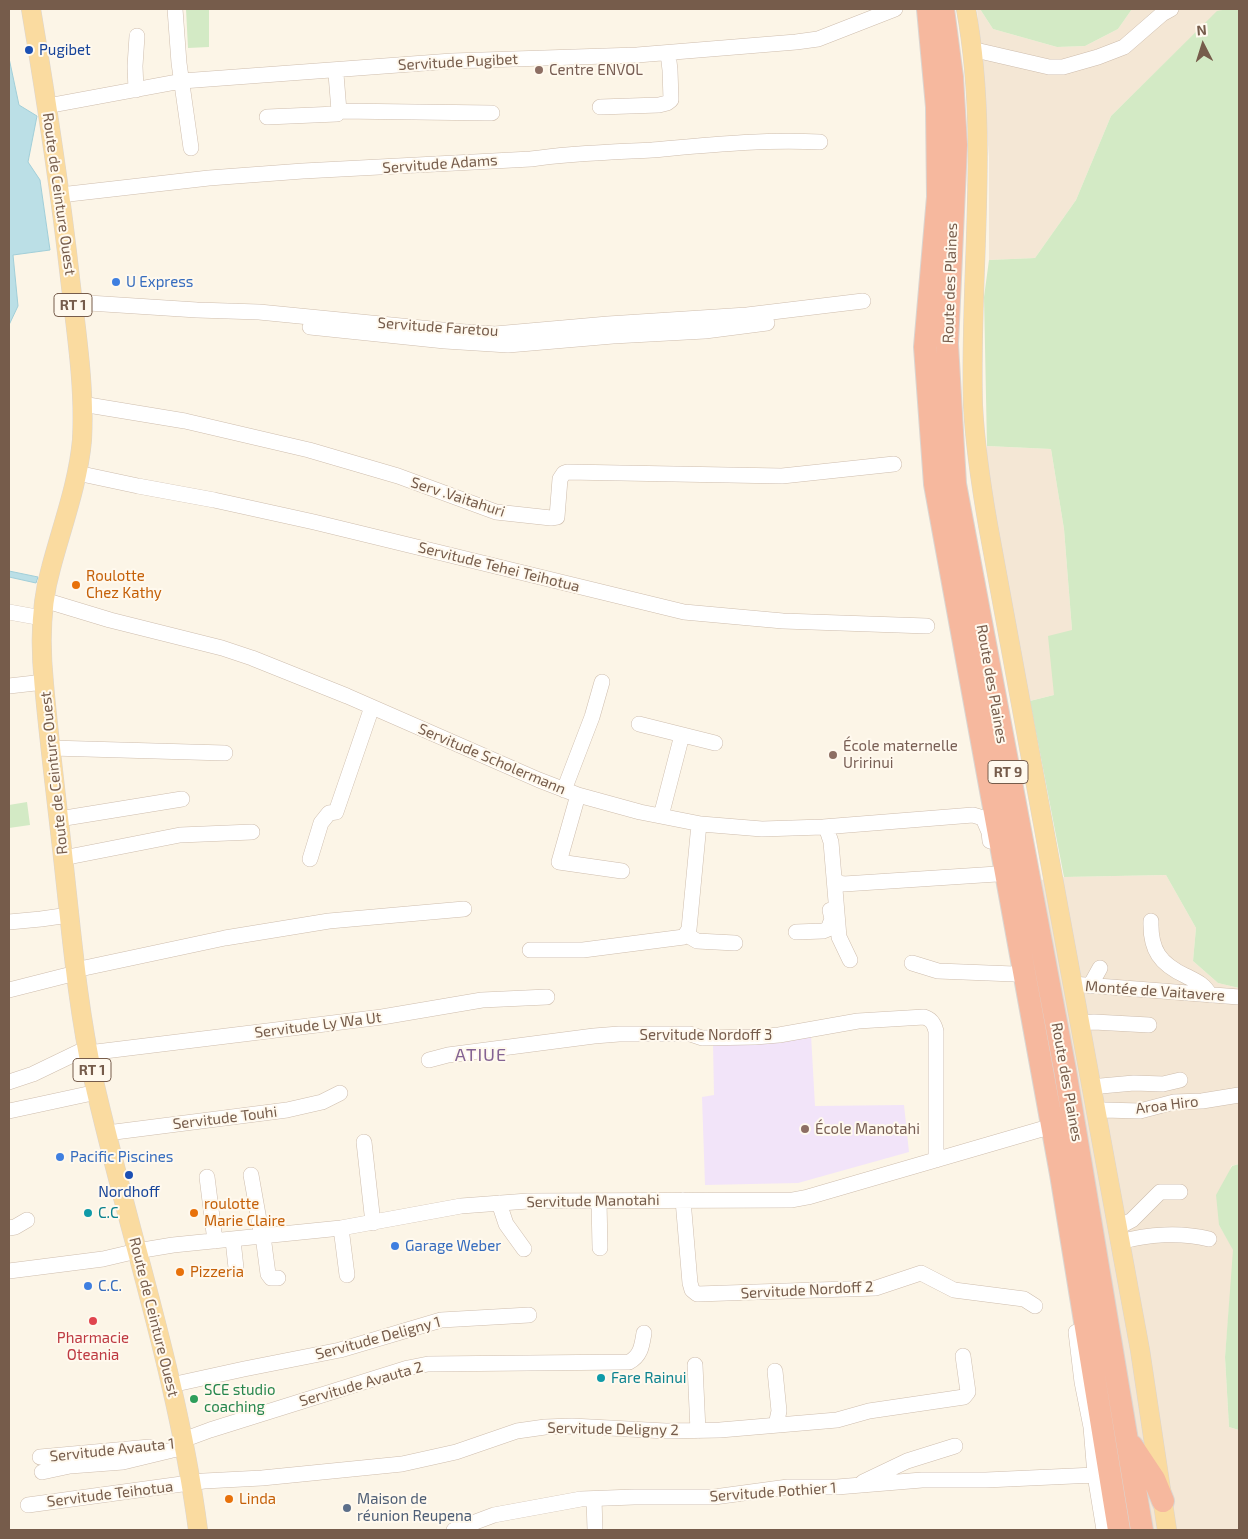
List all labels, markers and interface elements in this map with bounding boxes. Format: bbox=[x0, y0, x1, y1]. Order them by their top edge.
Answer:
north arrow bbox=[1178, 20, 1228, 70]
text: N bbox=[1196, 21, 1207, 38]
place label: Pugibet bbox=[39, 41, 91, 59]
marker: Pugibet bbox=[23, 44, 35, 56]
street label: Servitude Pugibet bbox=[397, 50, 519, 74]
place label: Centre ENVOL bbox=[549, 61, 643, 79]
marker: Centre ENVOL bbox=[533, 64, 545, 76]
street label: Route de Ceinture Ouest bbox=[39, 112, 79, 276]
street label: Servitude Adams bbox=[382, 151, 498, 177]
street label: Route des Plaines bbox=[939, 222, 961, 344]
place label: U Express bbox=[126, 273, 193, 291]
marker: U Express bbox=[110, 276, 122, 288]
road number: RT 1 bbox=[54, 294, 92, 316]
street label: Servitude Faretou bbox=[377, 314, 499, 340]
street label: Serv .Vaitahuri bbox=[409, 473, 507, 521]
street label: Servitude Tehei Teihotua bbox=[416, 538, 582, 596]
place label: Roulotte Chez Kathy bbox=[86, 567, 162, 602]
marker: Roulotte Chez Kathy bbox=[70, 579, 82, 591]
street label: Route des Plaines bbox=[973, 623, 1011, 745]
street label: Route de Ceinture Ouest bbox=[36, 691, 72, 855]
street label: Servitude Scholermann bbox=[415, 720, 569, 798]
place label: École maternelle Uririnui bbox=[843, 737, 958, 772]
marker: École maternelle Uririnui bbox=[827, 749, 839, 761]
road number: RT 9 bbox=[988, 760, 1028, 784]
street label: Montée de Vaitavere bbox=[1085, 977, 1225, 1005]
street label: Servitude Ly Wa Ut bbox=[254, 1008, 382, 1042]
street label: Route des Plaines bbox=[1048, 1021, 1086, 1143]
street label: Servitude Nordoff 3 bbox=[640, 1026, 772, 1044]
district label: ATIUE bbox=[454, 1044, 508, 1066]
road number: RT 1 bbox=[73, 1058, 111, 1082]
street label: Aroa Hiro bbox=[1134, 1092, 1200, 1118]
street label: Servitude Touhi bbox=[172, 1103, 278, 1133]
place label: École Manotahi bbox=[815, 1120, 920, 1138]
marker: École Manotahi bbox=[799, 1123, 811, 1135]
place label: Pacific Piscines bbox=[70, 1148, 173, 1166]
marker: Pacific Piscines bbox=[54, 1151, 66, 1163]
marker: Nordhoff bbox=[123, 1169, 135, 1181]
place label: Nordhoff bbox=[98, 1183, 160, 1201]
street label: Servitude Manotahi bbox=[526, 1191, 660, 1211]
place label: roulotte Marie Claire bbox=[204, 1195, 285, 1230]
place label: C.C bbox=[98, 1204, 118, 1222]
marker: C.C bbox=[82, 1207, 94, 1219]
marker: roulotte Marie Claire bbox=[188, 1207, 200, 1219]
street label: Route de Ceinture Ouest bbox=[125, 1235, 183, 1399]
place label: Garage Weber bbox=[405, 1237, 501, 1255]
marker: Garage Weber bbox=[389, 1240, 401, 1252]
place label: Pizzeria bbox=[190, 1263, 244, 1281]
marker: Pizzeria bbox=[174, 1266, 186, 1278]
place label: C.C. bbox=[98, 1277, 122, 1295]
street label: Servitude Nordoff 2 bbox=[740, 1278, 874, 1302]
marker: C.C. bbox=[82, 1280, 94, 1292]
street label: Servitude Deligny 1 bbox=[313, 1313, 443, 1363]
marker: Pharmacie Oteania bbox=[87, 1315, 99, 1327]
place label: Pharmacie Oteania bbox=[57, 1329, 129, 1364]
street label: Servitude Avauta 2 bbox=[297, 1358, 425, 1410]
place label: Fare Rainui bbox=[611, 1369, 686, 1387]
marker: Fare Rainui bbox=[595, 1372, 607, 1384]
place label: SCE studio coaching bbox=[204, 1381, 275, 1416]
marker: SCE studio coaching bbox=[188, 1393, 200, 1405]
street label: Servitude Deligny 2 bbox=[547, 1419, 679, 1439]
street label: Servitude Avauta 1 bbox=[49, 1434, 175, 1466]
street label: Servitude Teihotua bbox=[46, 1477, 174, 1511]
street label: Servitude Pothier 1 bbox=[709, 1479, 837, 1505]
place label: Linda bbox=[239, 1490, 276, 1508]
place label: Maison de réunion Reupena bbox=[357, 1490, 472, 1525]
marker: Linda bbox=[223, 1493, 235, 1505]
marker: Maison de réunion Reupena bbox=[341, 1502, 353, 1514]

